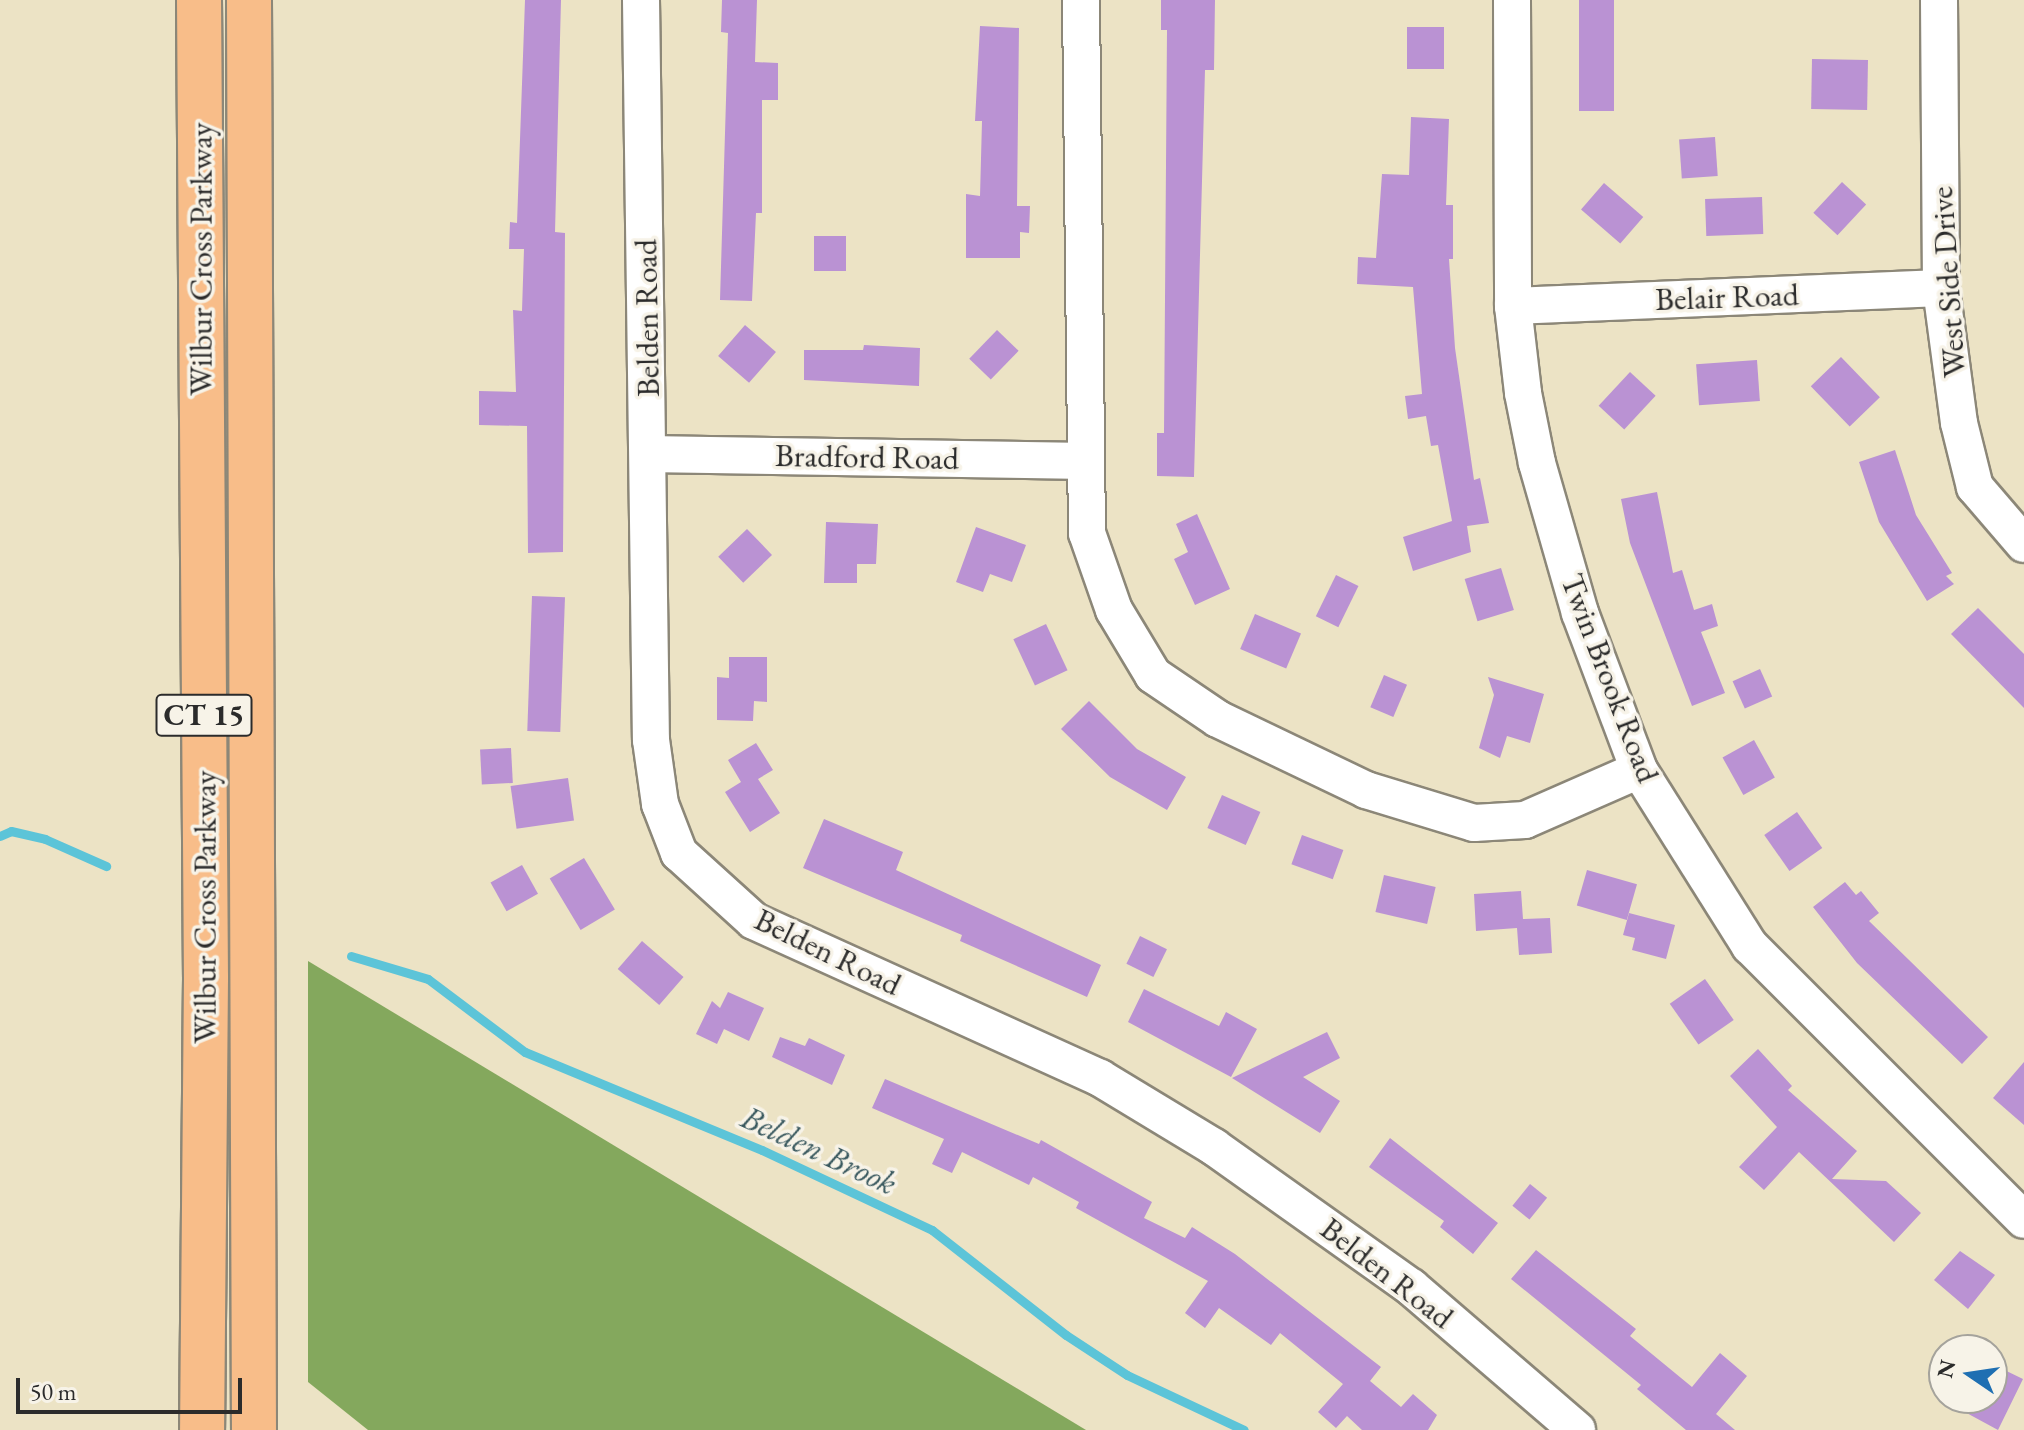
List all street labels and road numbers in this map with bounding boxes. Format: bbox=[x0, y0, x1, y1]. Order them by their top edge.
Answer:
street label: Wilbur Cross Parkway bbox=[182, 122, 220, 396]
street label: West Side Drive bbox=[1922, 185, 1974, 379]
street label: Belden Road bbox=[626, 239, 668, 397]
street label: Belair Road bbox=[1655, 275, 1799, 319]
street label: Bradford Road bbox=[775, 436, 959, 478]
street label: Twin Brook Road bbox=[1553, 568, 1667, 788]
road number: CT 15 bbox=[154, 689, 254, 741]
street label: Wilbur Cross Parkway bbox=[186, 770, 224, 1044]
street label: Belden Road bbox=[749, 900, 907, 1004]
street label: Belden Road bbox=[1313, 1209, 1461, 1337]

